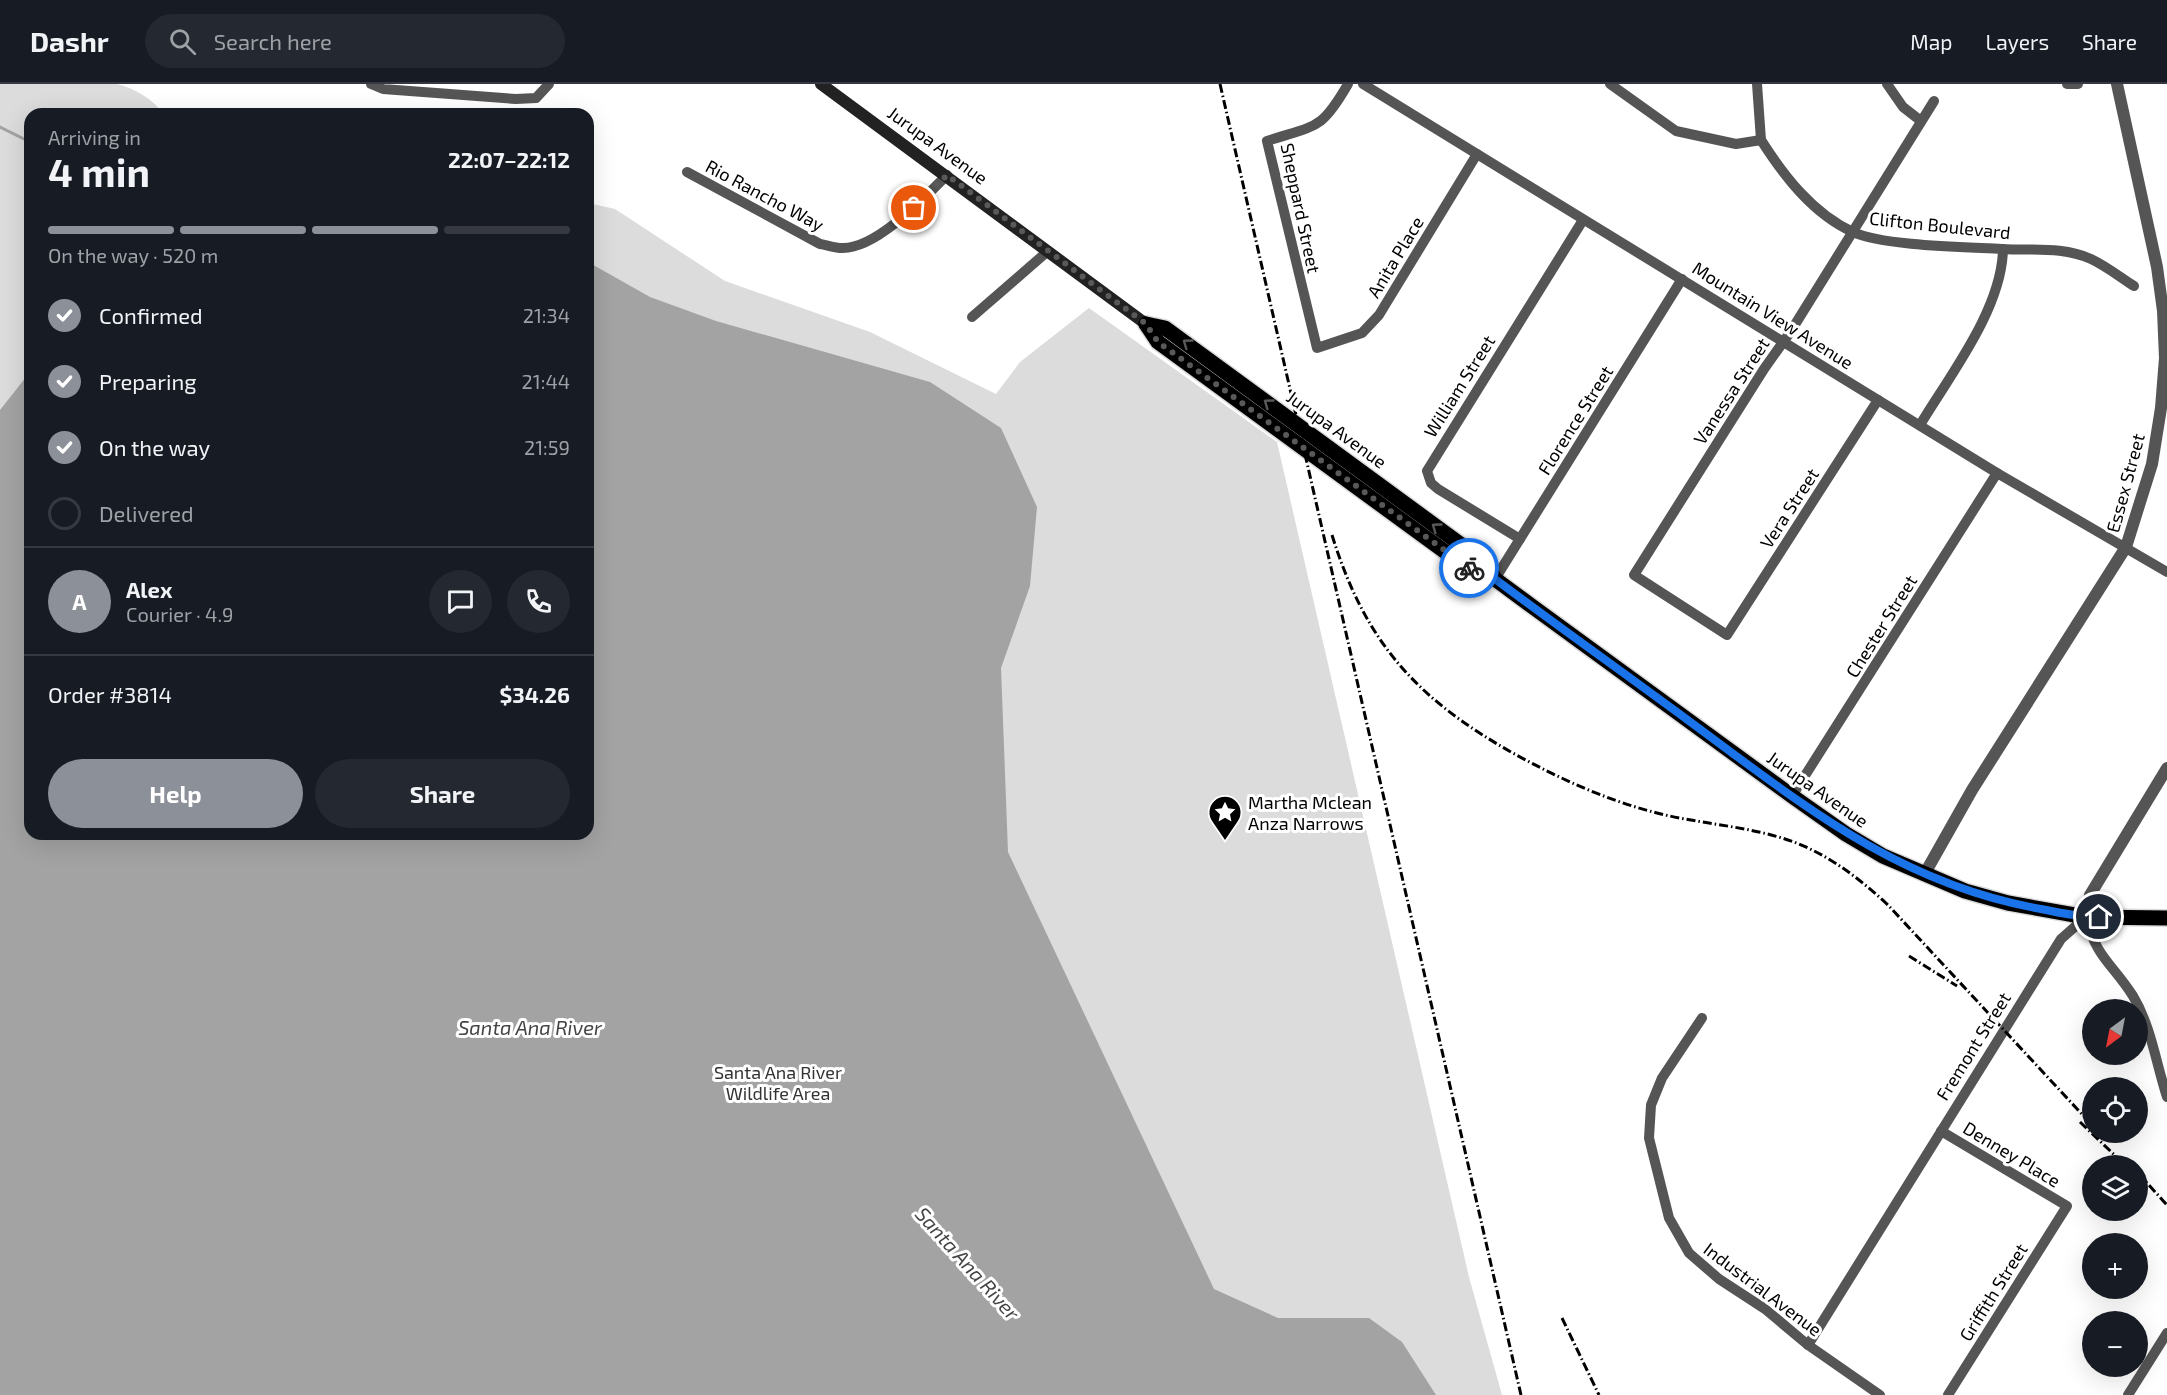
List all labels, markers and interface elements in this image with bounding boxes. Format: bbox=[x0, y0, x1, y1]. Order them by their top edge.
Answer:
search box bbox=[145, 14, 565, 68]
text: Dashr bbox=[30, 24, 109, 58]
icon: search bbox=[166, 25, 199, 58]
text: Search here bbox=[214, 28, 332, 54]
text: Map bbox=[1910, 29, 1952, 54]
text: Layers bbox=[1985, 29, 2049, 54]
text: Share bbox=[2082, 29, 2137, 54]
street label: Jurupa Avenue bbox=[884, 101, 992, 189]
text: Arriving in bbox=[48, 125, 141, 149]
street label: Sheppard Street bbox=[1276, 141, 1326, 275]
text: 22:07–22:12 bbox=[448, 146, 570, 172]
text: 4 min bbox=[48, 148, 150, 195]
street label: Rio Rancho Way bbox=[702, 155, 828, 236]
pin bbox=[888, 182, 939, 233]
icon: bag bbox=[897, 191, 930, 224]
street label: Clifton Boulevard bbox=[1868, 207, 2012, 243]
street label: Anita Place bbox=[1362, 212, 1428, 302]
text: On the way · 520 m bbox=[48, 243, 218, 267]
street label: Mountain View Avenue bbox=[1689, 257, 1857, 373]
icon: check bbox=[48, 299, 81, 332]
text: Confirmed bbox=[99, 302, 203, 328]
text: 21:34 bbox=[523, 303, 570, 327]
street label: William Street bbox=[1419, 331, 1499, 441]
street label: Vanessa Street bbox=[1688, 333, 1774, 448]
one-way arrow bbox=[1182, 339, 1193, 350]
street label: Florence Street bbox=[1533, 361, 1617, 479]
icon: check bbox=[48, 365, 81, 398]
text: Preparing bbox=[99, 368, 197, 394]
text: 21:44 bbox=[521, 369, 570, 393]
street label: Jurupa Avenue bbox=[1283, 385, 1391, 473]
one-way arrow bbox=[1264, 399, 1275, 410]
icon: check bbox=[48, 431, 81, 464]
street label: Essex Street bbox=[2101, 431, 2149, 535]
text: On the way bbox=[99, 434, 210, 460]
text: 21:59 bbox=[524, 435, 570, 459]
street label: Vera Street bbox=[1755, 464, 1823, 552]
text: Delivered bbox=[99, 500, 194, 526]
one-way arrow bbox=[1432, 523, 1443, 534]
courier bbox=[1439, 538, 1499, 598]
icon: bike bbox=[1453, 552, 1486, 585]
button: chat bbox=[429, 570, 492, 633]
button: phone bbox=[507, 570, 570, 633]
street label: Chester Street bbox=[1841, 570, 1921, 681]
text: Alex bbox=[126, 576, 172, 602]
text: A bbox=[72, 588, 87, 614]
text: Courier · 4.9 bbox=[126, 602, 233, 626]
text: Order #3814 bbox=[48, 681, 172, 707]
text: $34.26 bbox=[500, 681, 570, 707]
street label: Jurupa Avenue bbox=[1763, 746, 1873, 832]
button: Help bbox=[48, 759, 303, 828]
button: Share bbox=[315, 759, 570, 828]
place label: Martha Mclean Anza Narrows bbox=[1248, 791, 1372, 834]
place icon: Martha Mclean Anza Narrows bbox=[1207, 794, 1243, 841]
pin bbox=[2073, 891, 2124, 942]
icon: home bbox=[2082, 900, 2115, 933]
street label: Fremont Street bbox=[1931, 988, 2015, 1104]
north arrow bbox=[2082, 999, 2148, 1065]
map controls bbox=[2082, 999, 2148, 1377]
water label: Santa Ana River bbox=[458, 1015, 603, 1039]
park label: Santa Ana River Wildlife Area bbox=[714, 1061, 842, 1104]
button: locate bbox=[2082, 1077, 2148, 1143]
street label: Denney Place bbox=[1959, 1116, 2065, 1192]
button: layers bbox=[2082, 1155, 2148, 1221]
water label: Santa Ana River bbox=[911, 1202, 1026, 1325]
button: + bbox=[2082, 1233, 2148, 1299]
street label: Industrial Avenue bbox=[1700, 1237, 1826, 1341]
street label: Griffith Street bbox=[1954, 1239, 2032, 1345]
button: − bbox=[2082, 1311, 2148, 1377]

